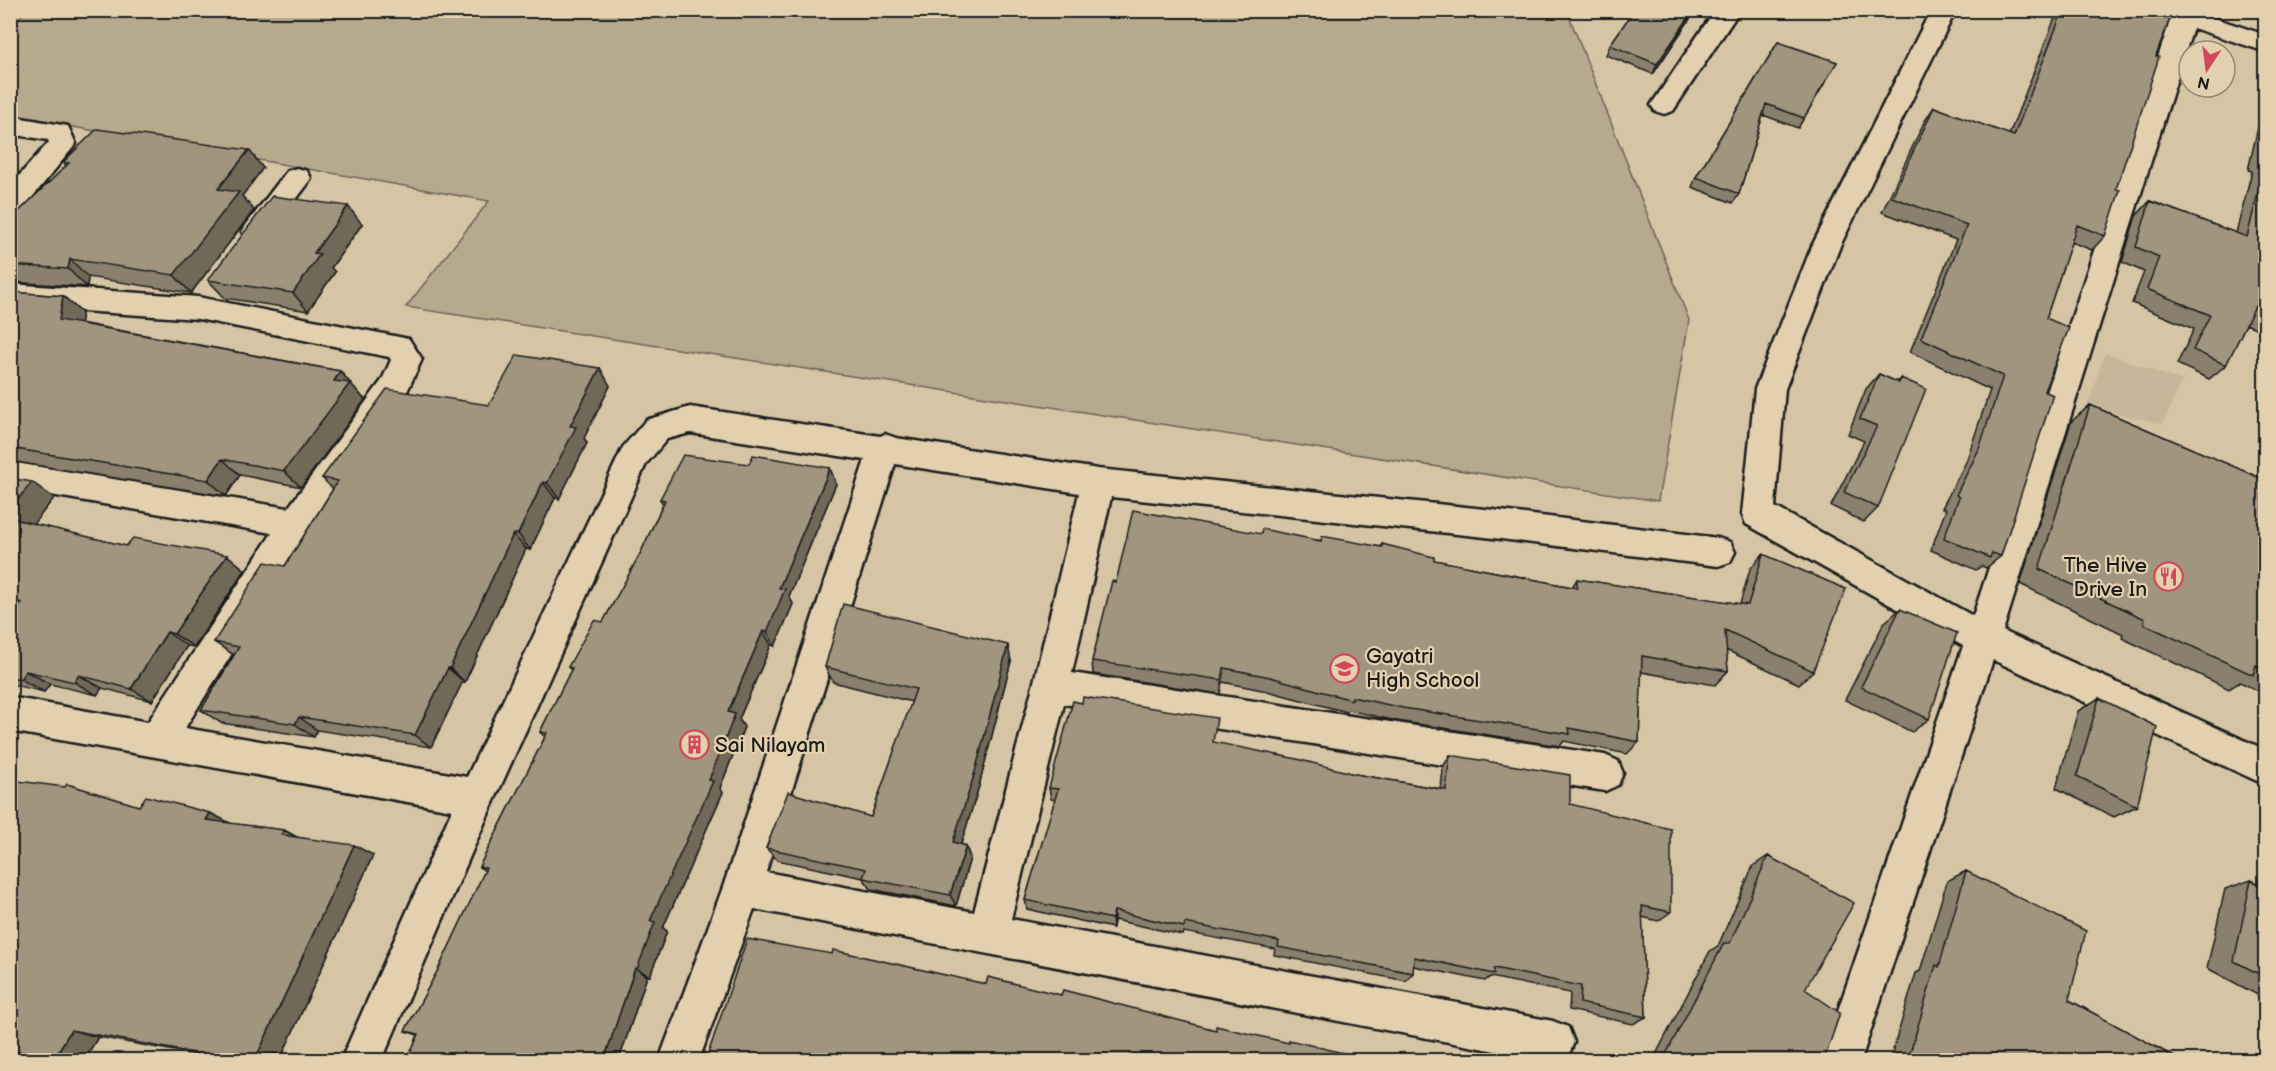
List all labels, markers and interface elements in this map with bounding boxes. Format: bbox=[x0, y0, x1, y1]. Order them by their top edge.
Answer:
north arrow bbox=[2177, 39, 2237, 99]
text: N bbox=[2196, 72, 2212, 93]
place label: The Hive Drive In bbox=[2063, 553, 2147, 602]
restaurant icon: The Hive Drive In bbox=[2152, 561, 2184, 593]
place label: Gayatri High School bbox=[1366, 644, 1479, 693]
school or university icon: Gayatri High School bbox=[1329, 652, 1361, 684]
building icon: Sai Nilayam bbox=[678, 729, 710, 761]
place label: Sai Nilayam bbox=[715, 733, 825, 758]

